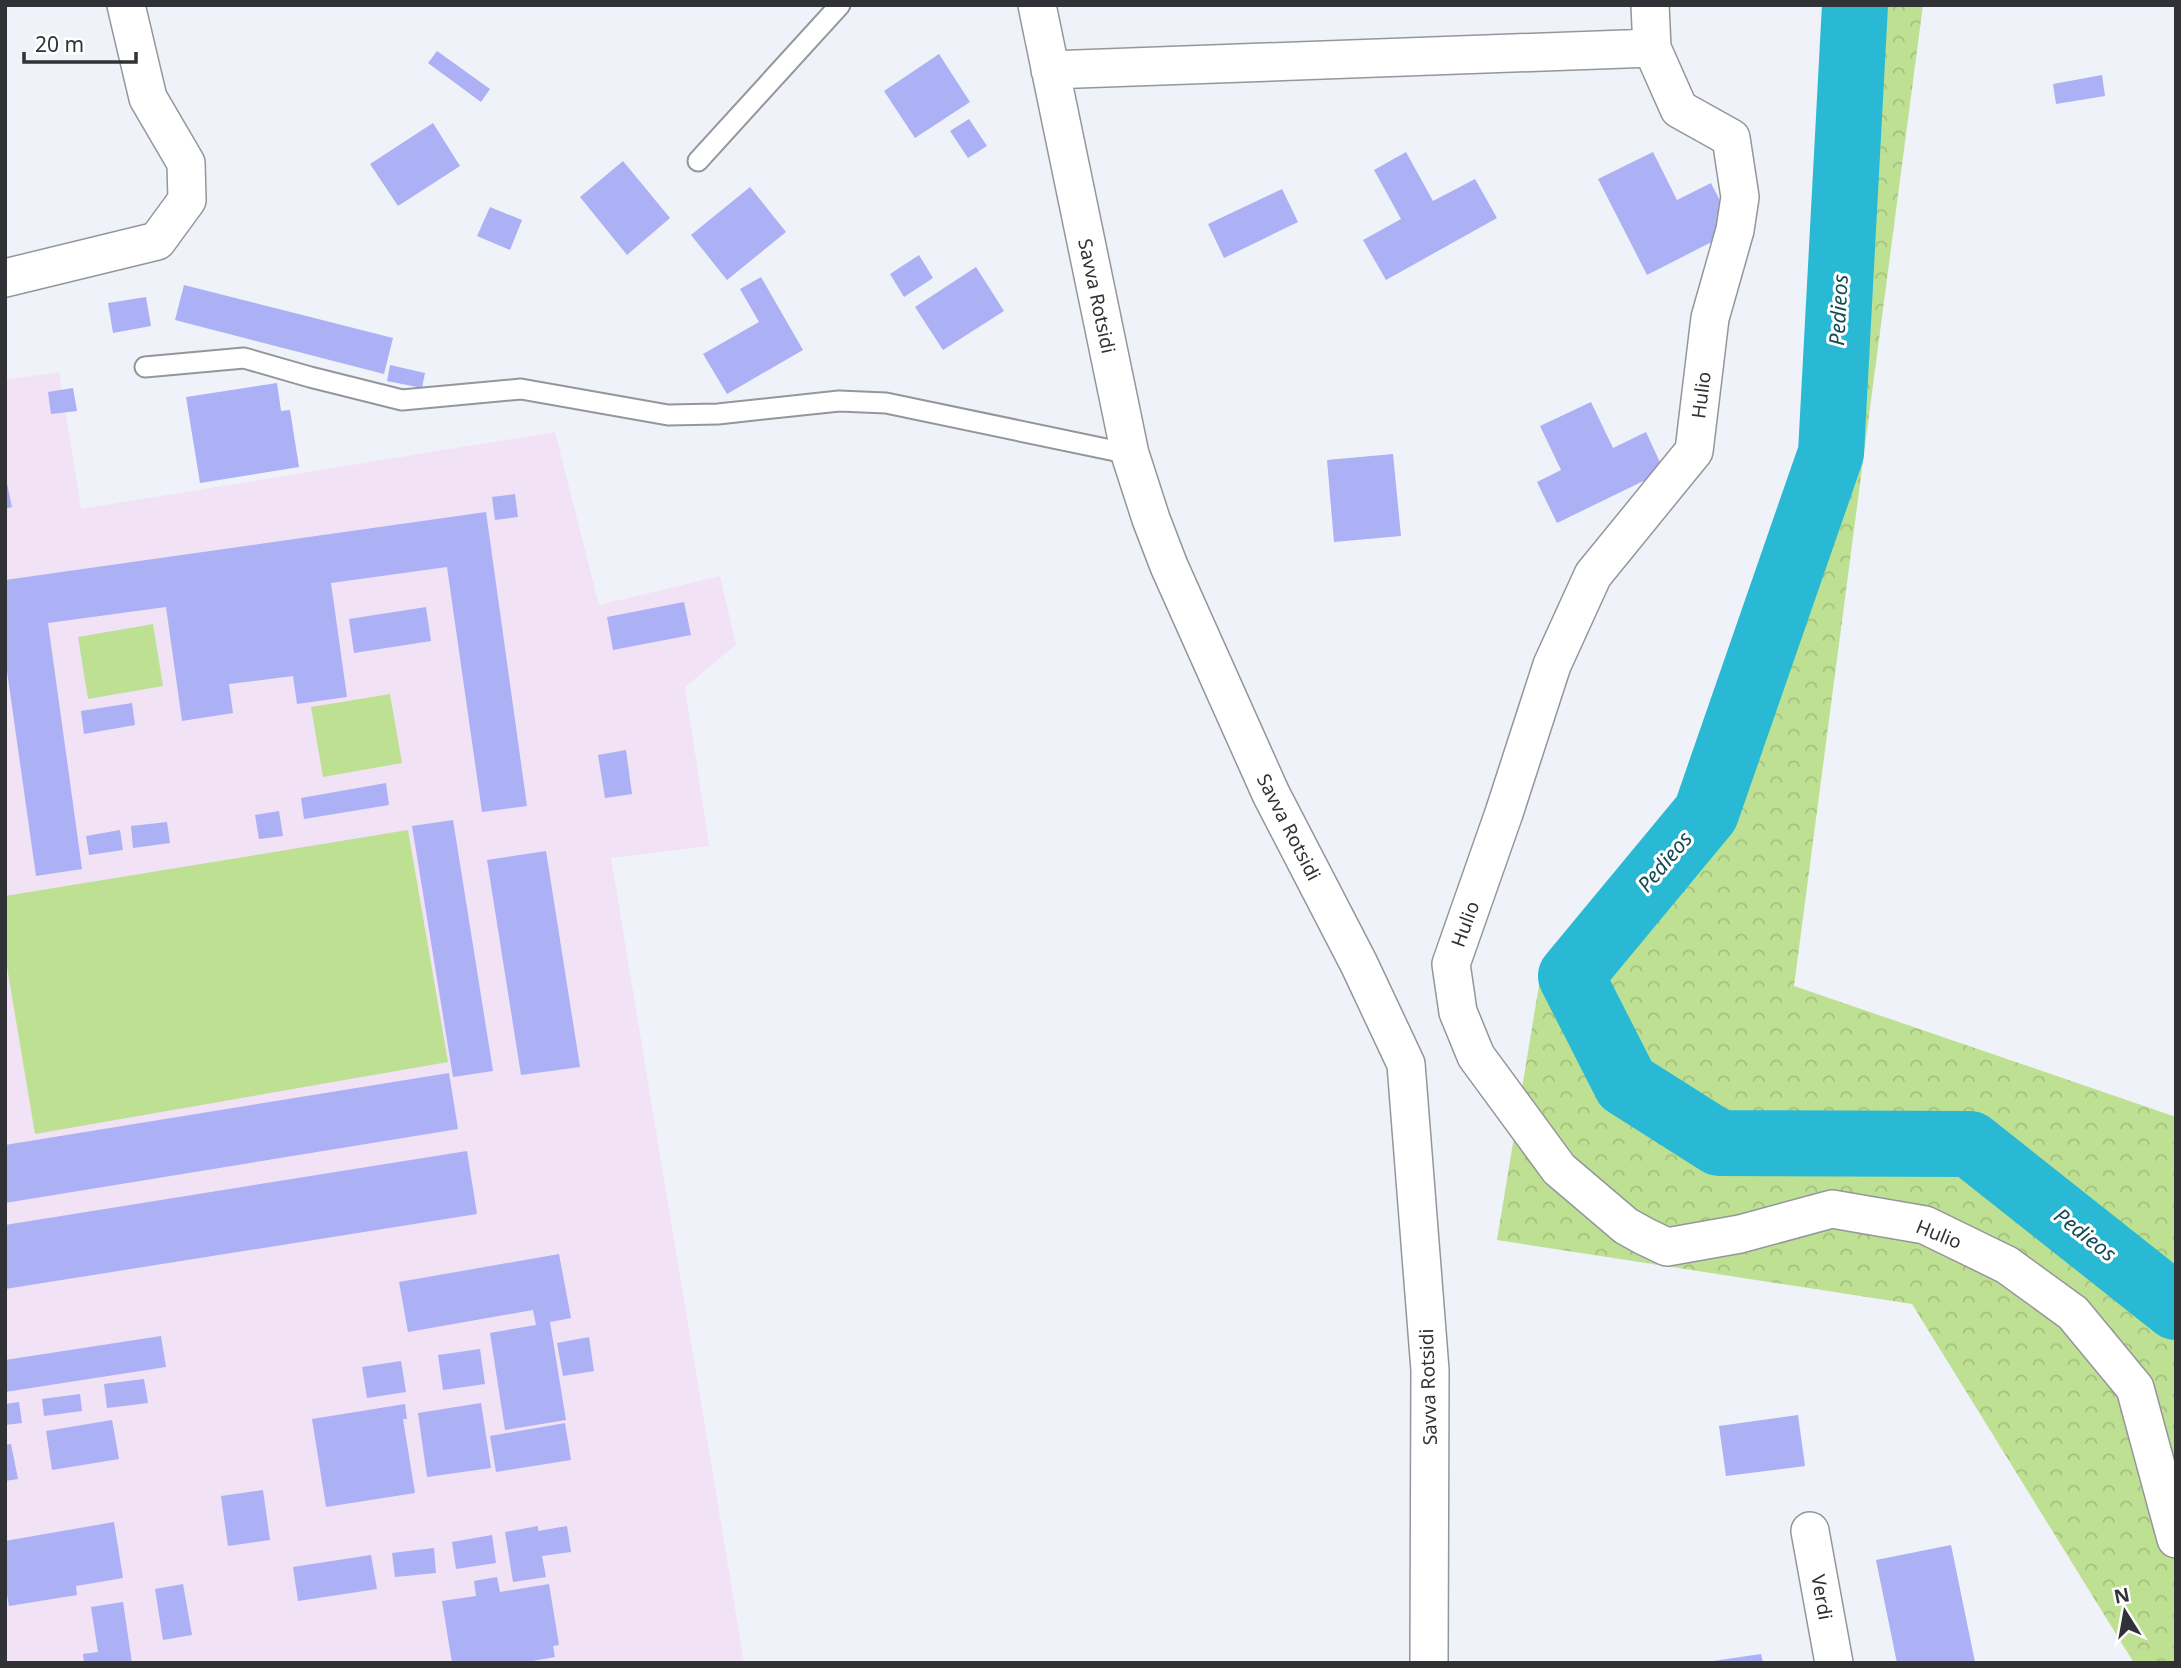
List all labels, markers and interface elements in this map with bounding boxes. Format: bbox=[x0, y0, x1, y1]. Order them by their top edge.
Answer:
scale bar bbox=[24, 21, 136, 65]
text: 20 m bbox=[35, 30, 84, 58]
street label: Savva Rotsidi bbox=[1072, 236, 1122, 356]
water label: Pedieos bbox=[1822, 274, 1854, 346]
street label: Hulio bbox=[1685, 370, 1717, 420]
street label: Savva Rotsidi bbox=[1251, 769, 1327, 885]
water label: Pedieos bbox=[1631, 825, 1698, 898]
street label: Hulio bbox=[1445, 897, 1485, 951]
water label: Pedieos bbox=[2049, 1201, 2122, 1267]
street label: Hulio bbox=[1912, 1213, 1966, 1255]
street label: Savva Rotsidi bbox=[1413, 1328, 1443, 1446]
street label: Verdi bbox=[1805, 1572, 1839, 1622]
north arrow bbox=[2090, 1577, 2160, 1647]
text: N bbox=[2112, 1581, 2132, 1610]

